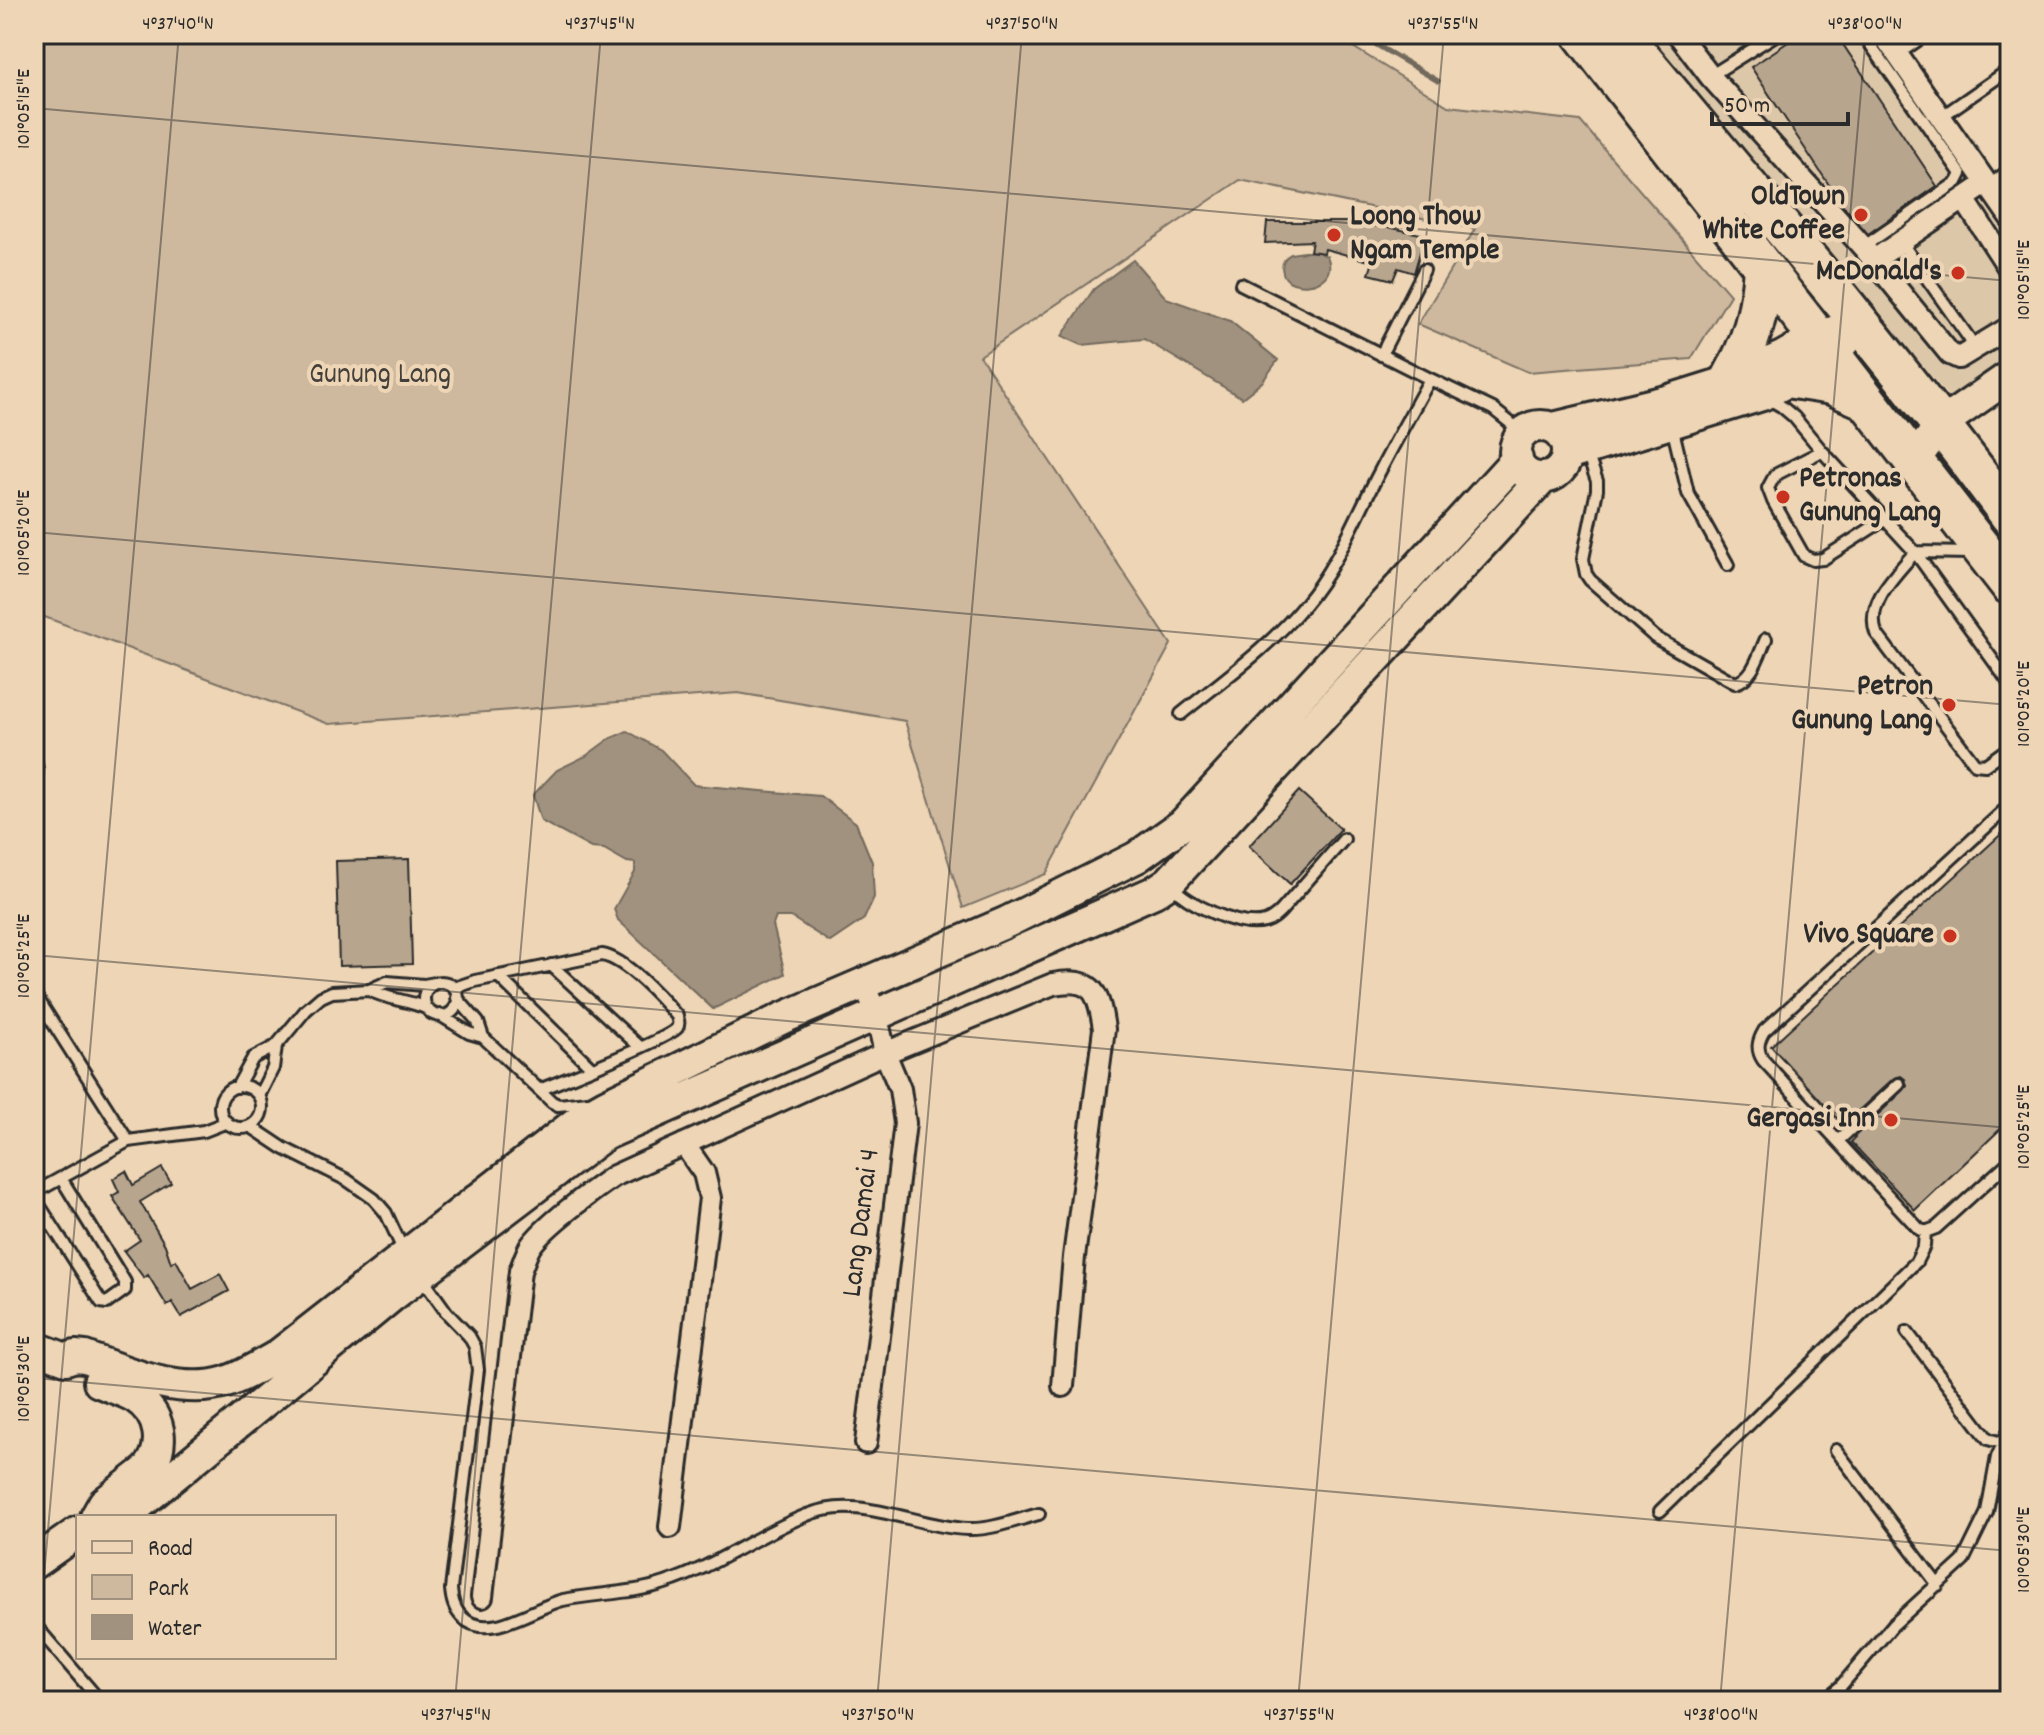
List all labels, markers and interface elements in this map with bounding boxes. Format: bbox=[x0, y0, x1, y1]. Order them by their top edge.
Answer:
text: 4°37'40"N bbox=[142, 11, 214, 39]
text: 4°37'45"N bbox=[565, 11, 635, 39]
text: 4°37'50"N bbox=[986, 11, 1058, 39]
text: 4°37'55"N bbox=[1408, 11, 1478, 39]
text: 4°38'00"N bbox=[1828, 11, 1902, 39]
text: 101°05'15"E bbox=[11, 69, 39, 149]
scale bar bbox=[1712, 76, 1848, 126]
text: 50 m bbox=[1724, 90, 1770, 124]
place label: OldTown White Coffee bbox=[1703, 177, 1845, 254]
place label: Loong Thow Ngam Temple bbox=[1350, 197, 1500, 274]
marker: OldTown White Coffee bbox=[1852, 206, 1870, 224]
marker: Loong Thow Ngam Temple bbox=[1325, 226, 1343, 244]
text: 101°05'15"E bbox=[2011, 240, 2039, 320]
place label: McDonald's bbox=[1816, 252, 1942, 295]
marker: McDonald's bbox=[1949, 264, 1967, 282]
park label: Gunung Lang bbox=[309, 355, 451, 398]
place label: Petronas Gunung Lang bbox=[1799, 459, 1941, 536]
marker: Petronas Gunung Lang bbox=[1774, 488, 1792, 506]
text: 101°05'20"E bbox=[11, 490, 39, 576]
text: 101°05'20"E bbox=[2011, 661, 2039, 747]
place label: Petron Gunung Lang bbox=[1791, 667, 1933, 744]
marker: Petron Gunung Lang bbox=[1940, 696, 1958, 714]
text: 101°05'25"E bbox=[11, 914, 39, 998]
place label: Vivo Square bbox=[1803, 915, 1934, 958]
marker: Vivo Square bbox=[1941, 927, 1959, 945]
text: 101°05'25"E bbox=[2011, 1085, 2039, 1169]
place label: Gergasi Inn bbox=[1746, 1099, 1875, 1142]
marker: Gergasi Inn bbox=[1882, 1111, 1900, 1129]
street label: Lang Damai 4 bbox=[833, 1146, 893, 1300]
text: 101°05'30"E bbox=[11, 1336, 39, 1422]
text: 101°05'30"E bbox=[2011, 1507, 2039, 1593]
legend bbox=[76, 1515, 336, 1659]
text: Road bbox=[148, 1533, 193, 1567]
text: Park bbox=[148, 1573, 189, 1607]
text: Water bbox=[148, 1613, 201, 1647]
text: 4°37'45"N bbox=[421, 1702, 491, 1730]
text: 4°37'50"N bbox=[842, 1702, 914, 1730]
text: 4°37'55"N bbox=[1264, 1702, 1334, 1730]
text: 4°38'00"N bbox=[1684, 1702, 1758, 1730]

